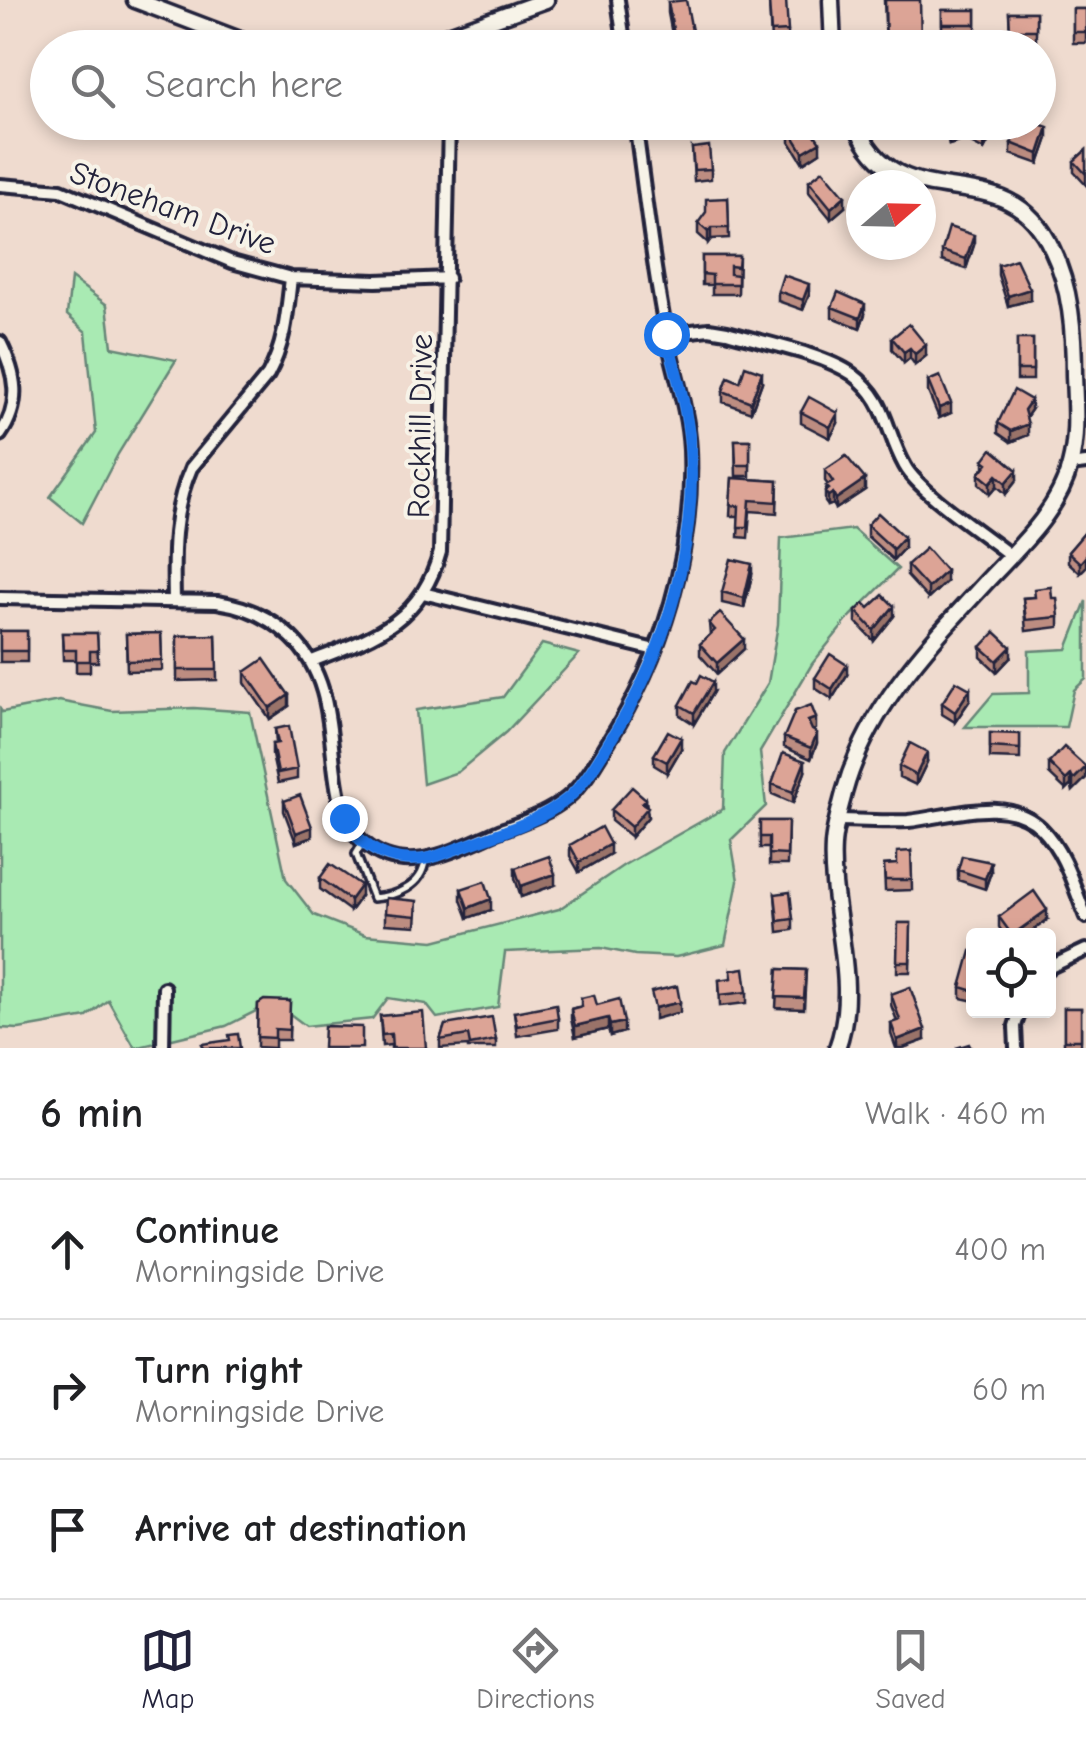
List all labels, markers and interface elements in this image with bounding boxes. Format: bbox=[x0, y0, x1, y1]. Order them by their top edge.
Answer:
search box bbox=[30, 30, 1056, 140]
icon: search bbox=[65, 58, 120, 113]
text: Search here bbox=[145, 63, 343, 107]
street label: Stoneham Drive bbox=[65, 154, 281, 262]
north arrow bbox=[846, 170, 936, 260]
route start bbox=[644, 312, 690, 358]
street label: Rockhill Drive bbox=[400, 333, 440, 519]
route end bbox=[322, 796, 368, 842]
map controls bbox=[966, 928, 1056, 1018]
button: locate bbox=[966, 928, 1056, 1018]
text: 6 min bbox=[40, 1089, 143, 1138]
text: Walk · 460 m bbox=[865, 1095, 1046, 1132]
text: Continue bbox=[135, 1209, 279, 1253]
icon: ahead bbox=[40, 1222, 95, 1277]
text: 400 m bbox=[954, 1231, 1046, 1268]
text: Morningside Drive bbox=[135, 1253, 384, 1290]
text: Turn right bbox=[135, 1349, 302, 1393]
icon: right bbox=[40, 1362, 95, 1417]
text: 60 m bbox=[972, 1371, 1046, 1408]
text: Morningside Drive bbox=[135, 1393, 384, 1430]
icon: arrive bbox=[40, 1502, 95, 1557]
text: Arrive at destination bbox=[135, 1507, 467, 1551]
tab: Map bbox=[140, 1623, 195, 1715]
tab: Directions bbox=[476, 1623, 595, 1715]
tab: Saved bbox=[876, 1623, 946, 1715]

